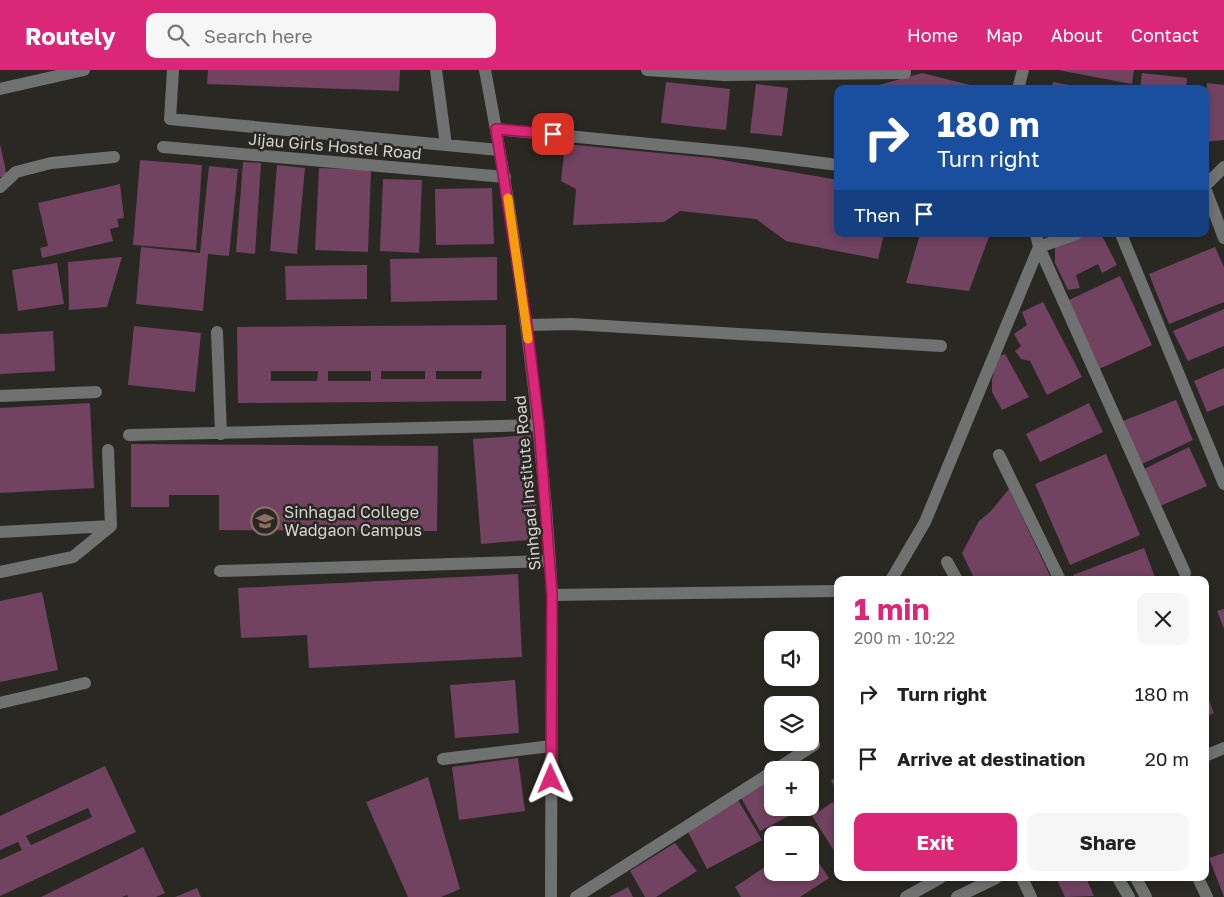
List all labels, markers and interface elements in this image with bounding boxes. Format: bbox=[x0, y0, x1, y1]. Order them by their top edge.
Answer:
search box bbox=[146, 13, 496, 58]
text: Routely bbox=[25, 21, 116, 50]
icon: search bbox=[164, 21, 192, 49]
text: Search here bbox=[204, 24, 313, 47]
text: Home bbox=[907, 24, 958, 46]
text: Map bbox=[986, 24, 1023, 46]
text: About bbox=[1051, 24, 1103, 46]
text: Contact bbox=[1131, 24, 1199, 46]
text: 180 m bbox=[937, 103, 1040, 145]
icon: right bbox=[854, 105, 919, 170]
pin bbox=[532, 113, 574, 155]
icon: arrive bbox=[539, 120, 567, 148]
street label: Jijau Girls Hostel Road bbox=[248, 128, 422, 164]
text: Turn right bbox=[937, 145, 1040, 172]
icon: arrive bbox=[910, 200, 938, 228]
text: Then bbox=[854, 203, 900, 226]
street label: Sinhgad Institute Road bbox=[509, 395, 545, 571]
place label: Sinhagad College Wadgaon Campus bbox=[284, 502, 422, 540]
school or university icon: Sinhagad College Wadgaon Campus bbox=[250, 506, 280, 536]
text: 1 min bbox=[854, 591, 930, 627]
button: close bbox=[1137, 593, 1189, 645]
text: 200 m · 10:22 bbox=[854, 628, 955, 648]
map controls bbox=[764, 631, 819, 881]
button: sound bbox=[764, 631, 819, 686]
icon: right bbox=[854, 680, 882, 708]
text: Turn right bbox=[897, 682, 987, 705]
text: 180 m bbox=[1135, 682, 1189, 705]
button: layers bbox=[764, 696, 819, 751]
icon: arrive bbox=[854, 745, 882, 773]
text: Arrive at destination bbox=[897, 747, 1085, 770]
text: 20 m bbox=[1145, 747, 1189, 770]
position arrow bbox=[524, 752, 576, 804]
button: + bbox=[764, 761, 819, 816]
button: Exit bbox=[854, 813, 1017, 871]
button: Share bbox=[1027, 813, 1189, 871]
button: − bbox=[764, 826, 819, 881]

